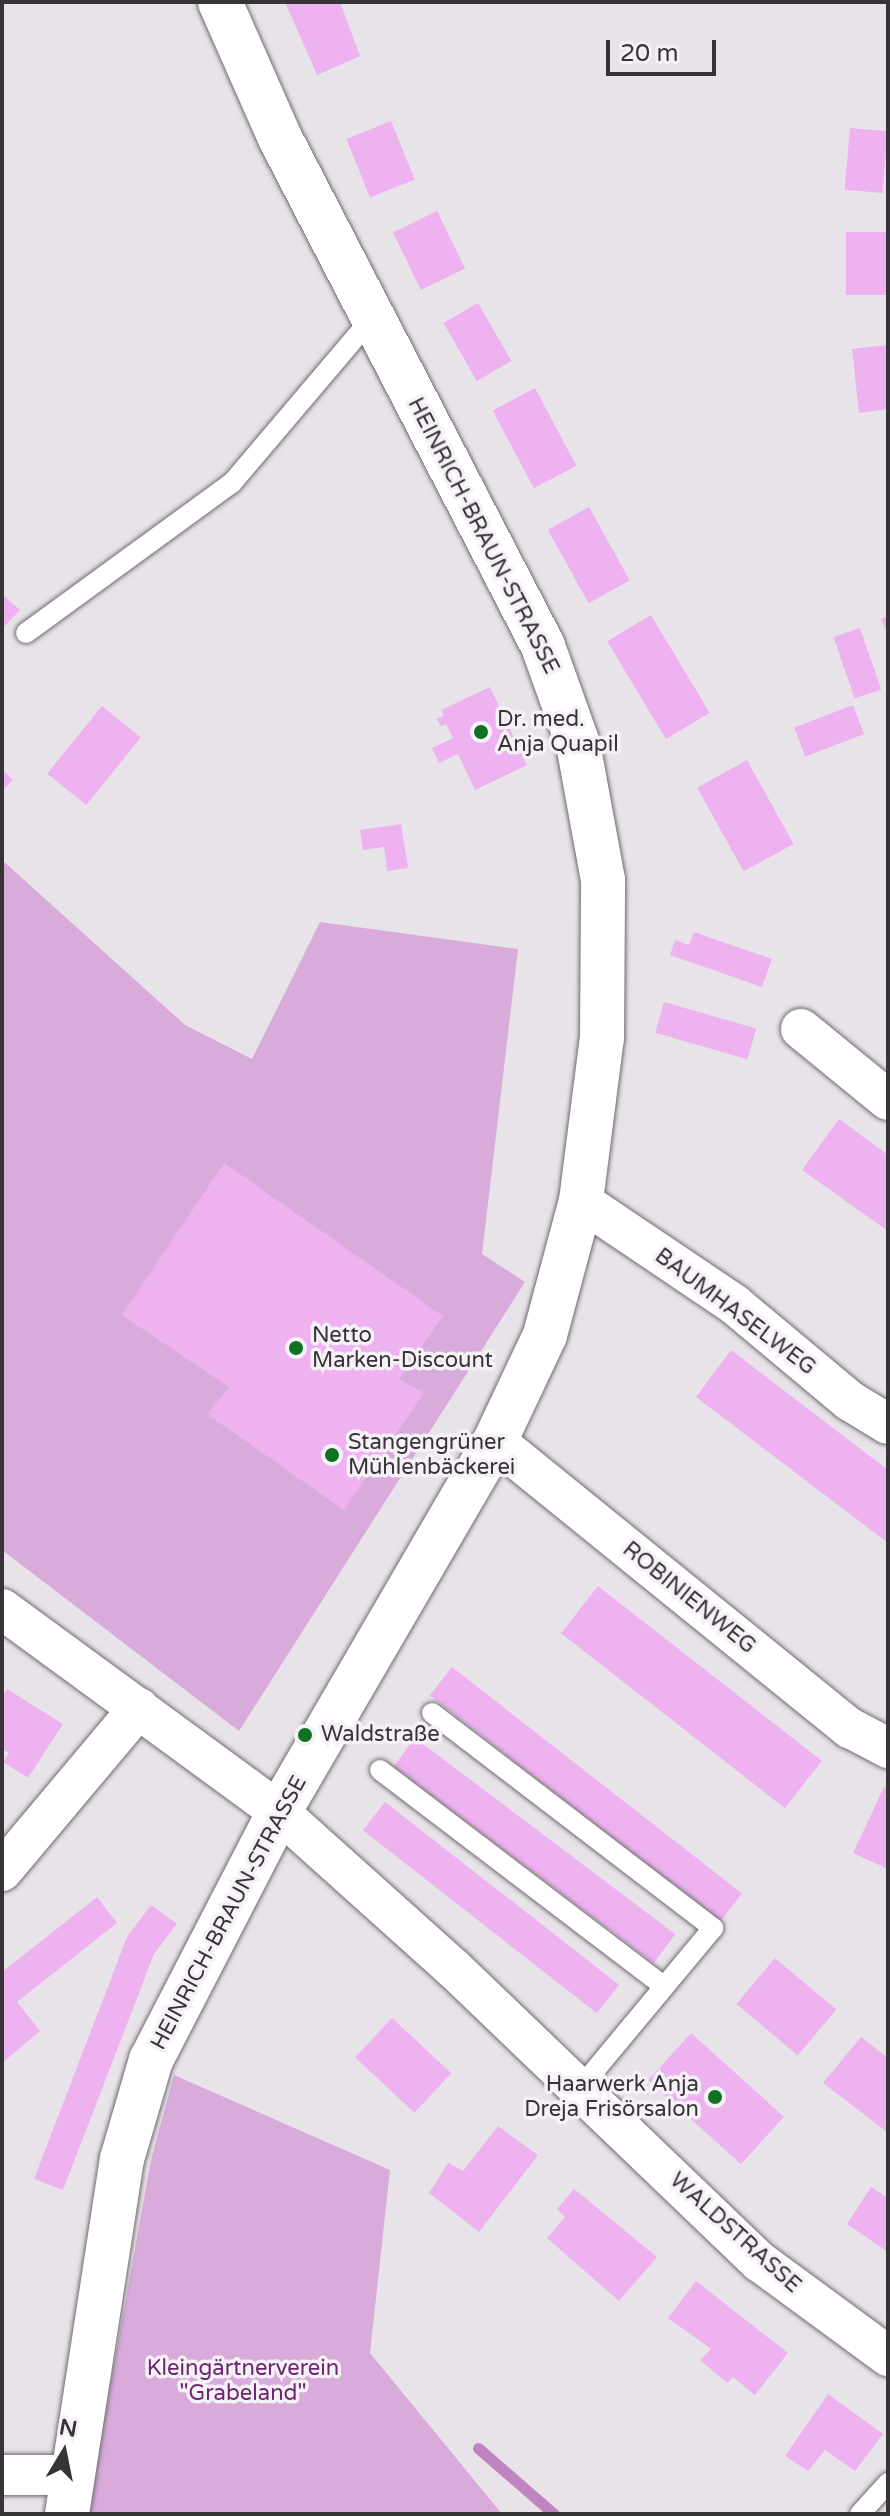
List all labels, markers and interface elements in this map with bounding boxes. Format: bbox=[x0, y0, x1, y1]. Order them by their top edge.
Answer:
scale bar bbox=[610, 24, 720, 74]
text: 20 m bbox=[620, 39, 678, 68]
street label: HEINRICH-BRAUN-STRASSE bbox=[402, 393, 564, 679]
place label: Dr. med. Anja Quapil bbox=[497, 706, 619, 758]
marker: Dr. med. Anja Quapil bbox=[472, 723, 490, 741]
street label: BAUMHASELWEG bbox=[649, 1243, 821, 1381]
place label: Netto Marken-Discount bbox=[312, 1322, 493, 1374]
marker: Netto Marken-Discount bbox=[287, 1339, 305, 1357]
place label: Stangengrüner Mühlenbäckerei bbox=[348, 1429, 515, 1480]
marker: Stangengrüner Mühlenbäckerei bbox=[323, 1446, 341, 1464]
street label: ROBINIENWEG bbox=[617, 1536, 761, 1660]
place label: Waldstraße bbox=[321, 1722, 440, 1748]
marker: Waldstraße bbox=[296, 1726, 314, 1744]
street label: HEINRICH-BRAUN-STRASSE bbox=[145, 1771, 313, 2055]
place label: Haarwerk Anja Dreja Frisörsalon bbox=[524, 2071, 699, 2122]
marker: Haarwerk Anja Dreja Frisörsalon bbox=[706, 2088, 724, 2106]
street label: WALDSTRASSE bbox=[664, 2167, 806, 2299]
park label: Kleingärtnerverein "Grabeland" bbox=[147, 2355, 339, 2406]
north arrow bbox=[24, 2412, 104, 2492]
text: N bbox=[57, 2414, 79, 2443]

